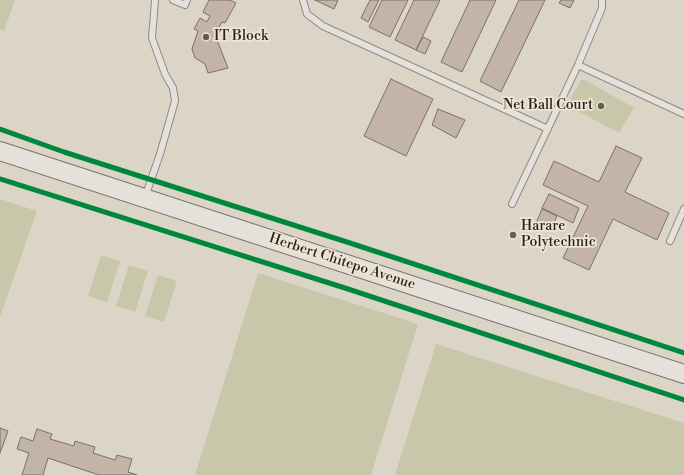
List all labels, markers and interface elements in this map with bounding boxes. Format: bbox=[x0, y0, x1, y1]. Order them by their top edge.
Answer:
place label: IT Block bbox=[214, 29, 268, 45]
marker: IT Block bbox=[201, 32, 211, 42]
place label: Net Ball Court bbox=[503, 98, 593, 114]
marker: Net Ball Court bbox=[596, 101, 606, 111]
place label: Harare Polytechnic bbox=[521, 219, 596, 252]
street label: Herbert Chitepo Avenue bbox=[267, 230, 417, 294]
marker: Harare Polytechnic bbox=[508, 230, 518, 240]

